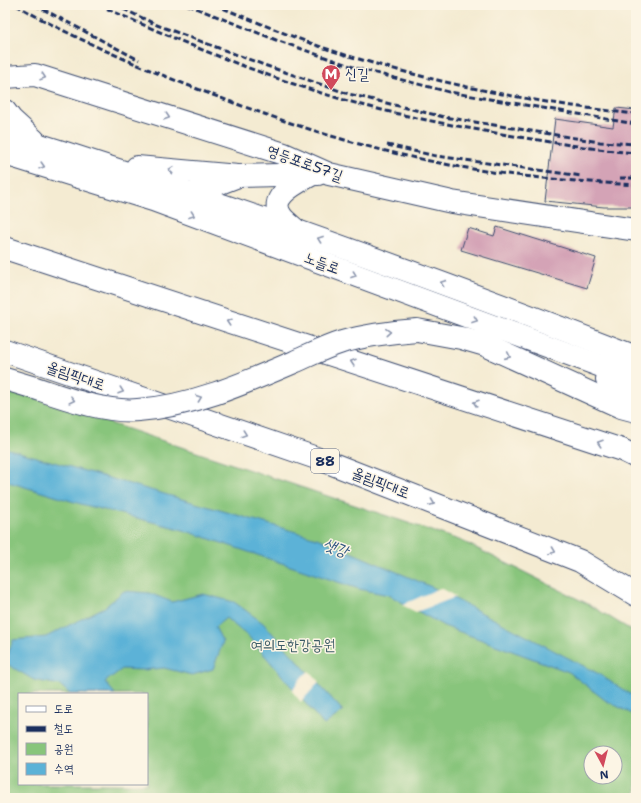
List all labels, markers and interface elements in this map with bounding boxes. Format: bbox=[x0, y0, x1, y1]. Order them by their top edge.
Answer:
metro station icon: 신길 bbox=[320, 63, 342, 91]
place label: 신길 bbox=[345, 64, 369, 84]
one-way arrow bbox=[40, 72, 47, 81]
one-way arrow bbox=[164, 112, 171, 121]
street label: 영등포로57길 bbox=[264, 140, 346, 186]
one-way arrow bbox=[39, 161, 46, 170]
one-way arrow bbox=[168, 165, 174, 174]
one-way arrow bbox=[189, 210, 196, 218]
one-way arrow bbox=[317, 236, 324, 244]
street label: 노들로 bbox=[302, 247, 342, 279]
one-way arrow bbox=[350, 270, 357, 278]
one-way arrow bbox=[439, 280, 446, 288]
one-way arrow bbox=[472, 316, 479, 324]
one-way arrow bbox=[226, 318, 233, 326]
one-way arrow bbox=[384, 328, 391, 337]
one-way arrow bbox=[504, 351, 511, 359]
street label: 올림픽대로 bbox=[44, 357, 108, 395]
one-way arrow bbox=[349, 358, 356, 367]
one-way arrow bbox=[118, 387, 125, 395]
one-way arrow bbox=[196, 394, 203, 403]
one-way arrow bbox=[68, 395, 75, 404]
one-way arrow bbox=[473, 399, 480, 407]
one-way arrow bbox=[241, 429, 248, 437]
one-way arrow bbox=[596, 439, 603, 448]
road number: 88 bbox=[311, 449, 339, 473]
street label: 올림픽대로 bbox=[349, 463, 413, 503]
one-way arrow bbox=[428, 499, 435, 507]
water label: 샛강 bbox=[320, 533, 354, 563]
one-way arrow bbox=[549, 546, 556, 554]
park label: 여의도한강공원 bbox=[251, 635, 335, 655]
legend bbox=[18, 693, 148, 785]
text: 도로 bbox=[54, 701, 73, 717]
text: 철도 bbox=[54, 721, 73, 737]
text: 공원 bbox=[54, 741, 73, 757]
north arrow bbox=[583, 745, 623, 785]
text: 수역 bbox=[54, 761, 74, 777]
text: N bbox=[599, 766, 609, 782]

